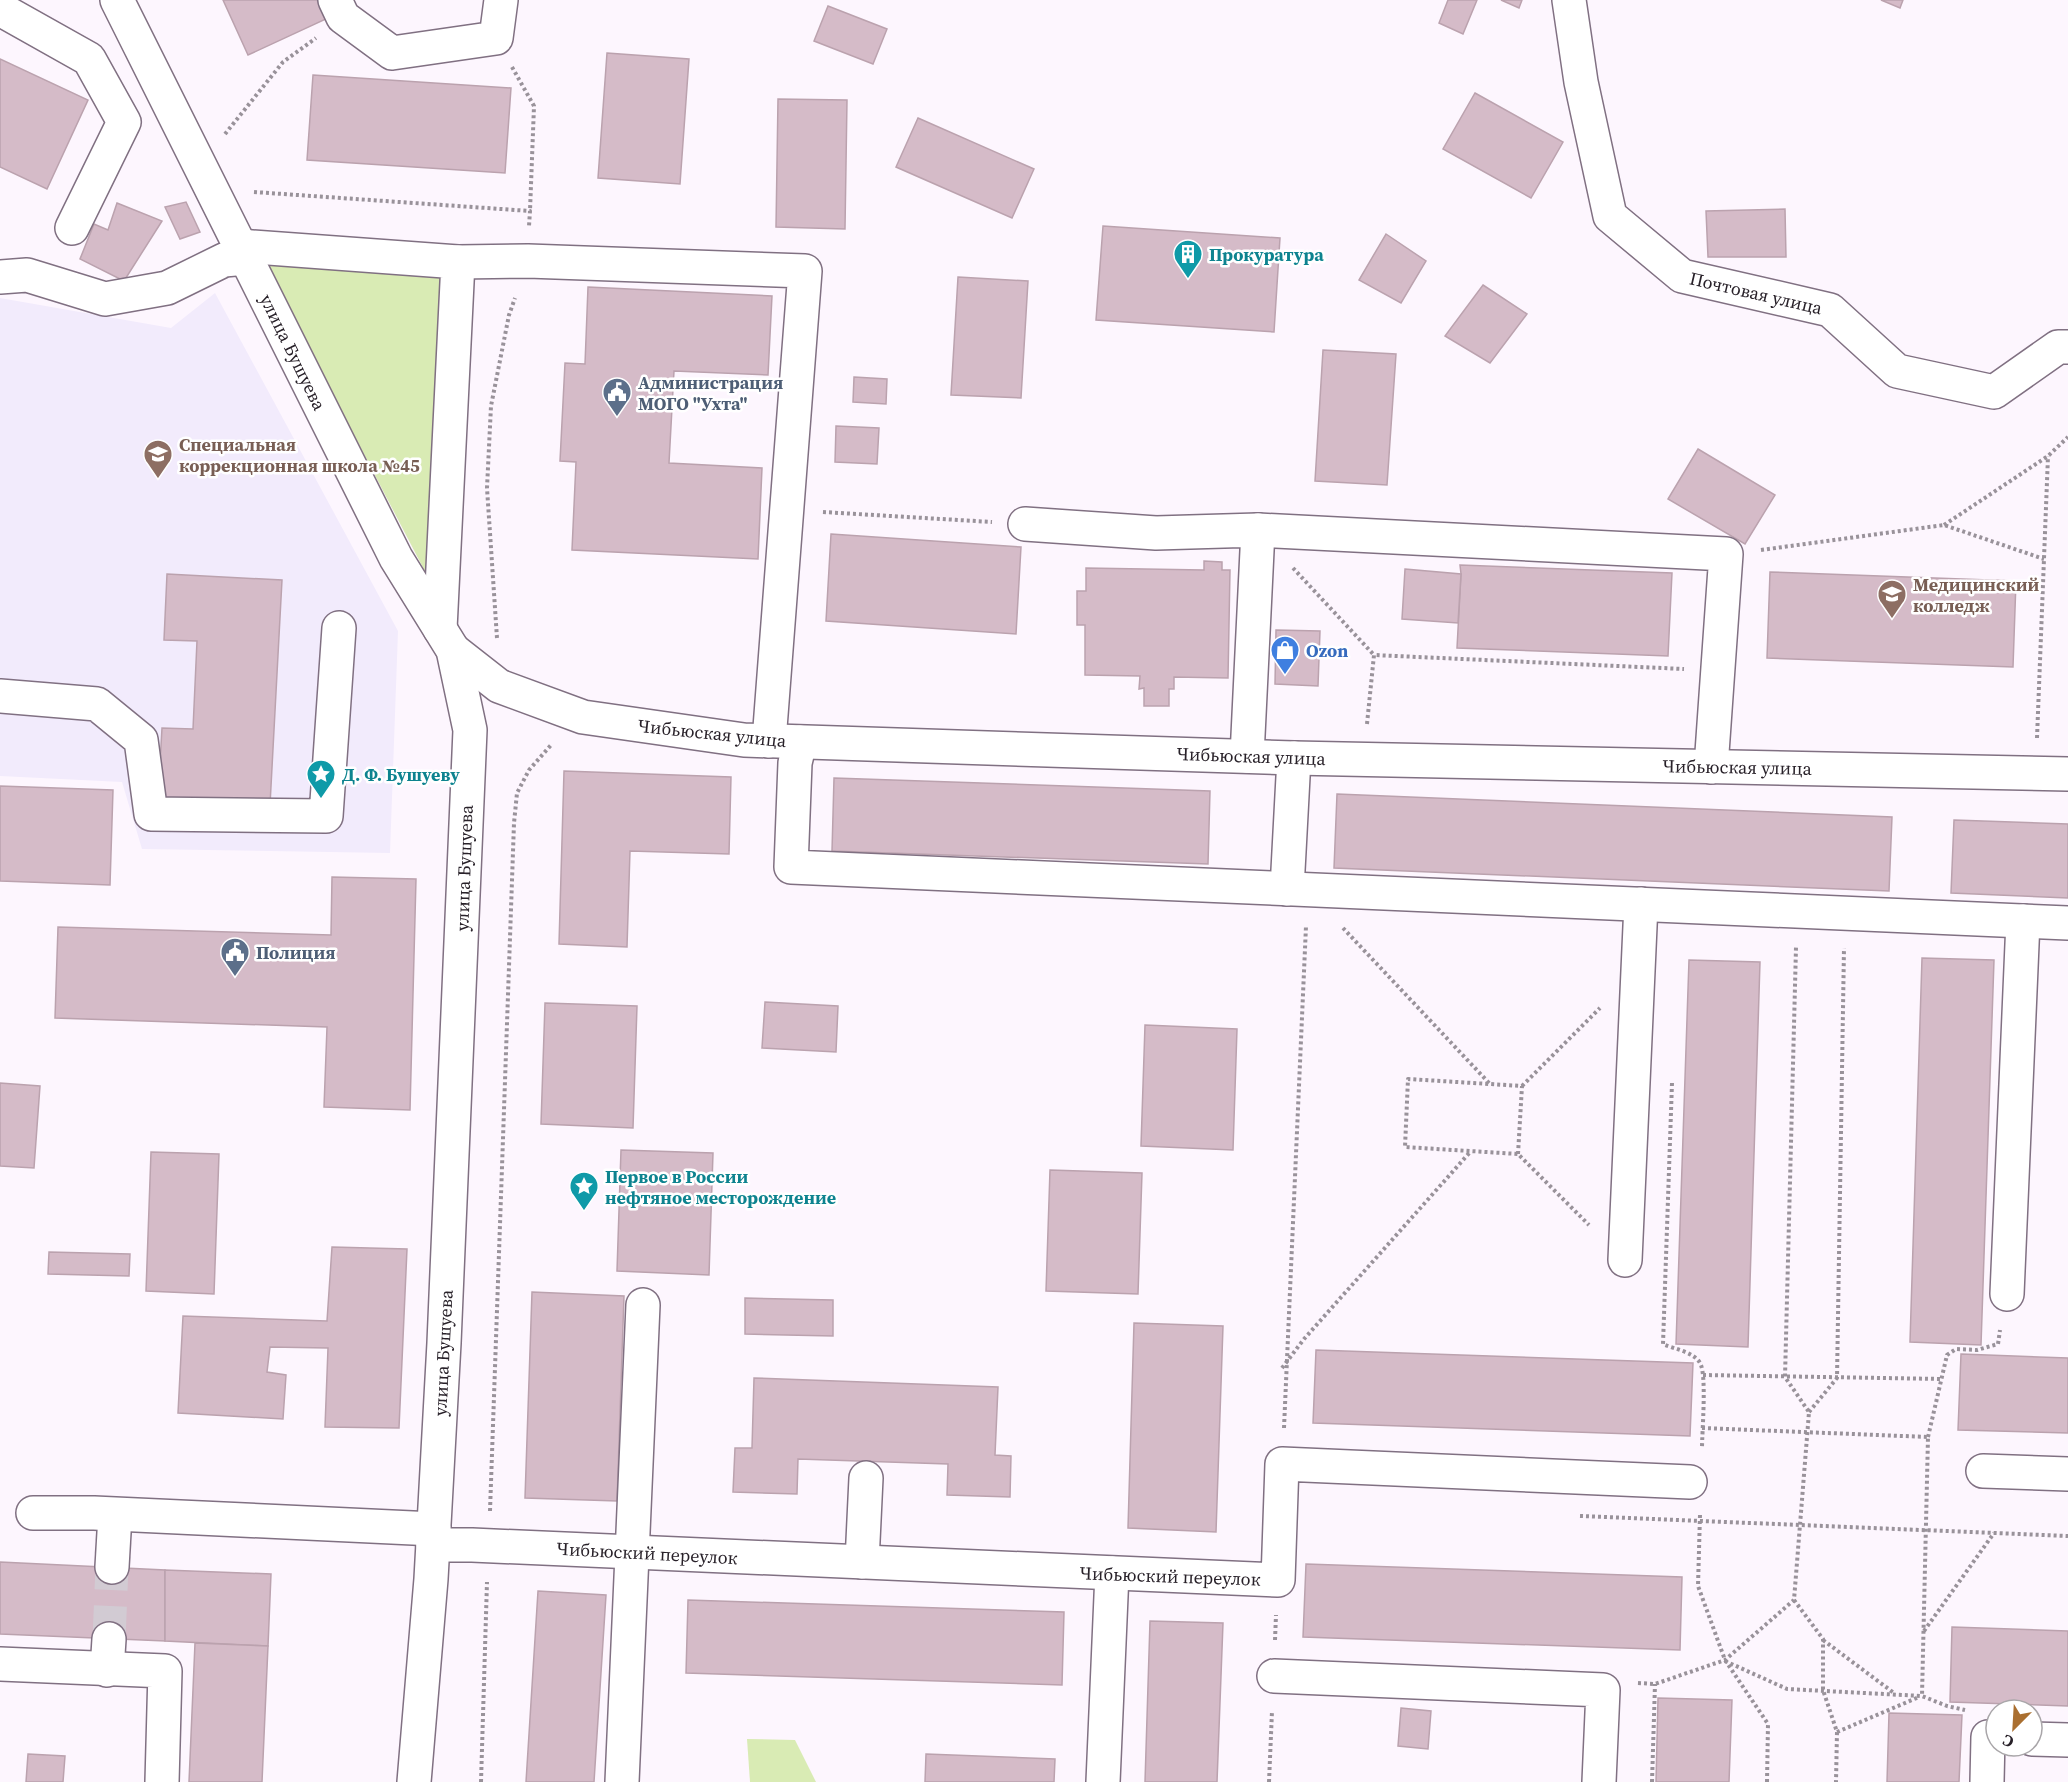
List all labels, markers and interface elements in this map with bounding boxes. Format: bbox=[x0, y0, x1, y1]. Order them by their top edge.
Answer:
building icon: Прокуратура bbox=[1172, 238, 1204, 280]
place label: Прокуратура bbox=[1209, 242, 1324, 267]
street label: Почтовая улица bbox=[1687, 266, 1826, 321]
street label: улица Бушуева bbox=[254, 290, 332, 415]
place label: Администрация МОГО "Ухта" bbox=[638, 370, 783, 416]
public building icon: Администрация МОГО "Ухта" bbox=[601, 376, 633, 418]
place label: Специальная коррекционная школа №45 bbox=[179, 432, 420, 478]
school or university icon: Специальная коррекционная школа №45 bbox=[142, 438, 174, 480]
place label: Медицинский колледж bbox=[1913, 572, 2039, 618]
school or university icon: Медицинский колледж bbox=[1876, 578, 1908, 620]
shop icon: Ozon bbox=[1269, 634, 1301, 676]
place label: Ozon bbox=[1306, 638, 1348, 663]
street label: Чибьюская улица bbox=[636, 713, 788, 753]
street label: Чибьюская улица bbox=[1176, 741, 1327, 771]
street label: Чибьюская улица bbox=[1662, 753, 1813, 781]
place icon: Д. Ф. Бушуеву bbox=[305, 758, 337, 800]
place label: Д. Ф. Бушуеву bbox=[342, 762, 460, 787]
street label: улица Бушуева bbox=[449, 803, 479, 932]
public building icon: Полиция bbox=[219, 936, 251, 978]
place label: Полиция bbox=[256, 940, 336, 965]
place label: Первое в России нефтяное месторождение bbox=[605, 1164, 836, 1210]
place icon: Первое в России нефтяное месторождение bbox=[568, 1170, 600, 1212]
street label: улица Бушуева bbox=[427, 1288, 459, 1417]
street label: Чибьюский переулок bbox=[556, 1536, 738, 1570]
street label: Чибьюский переулок bbox=[1079, 1560, 1261, 1592]
north arrow bbox=[1984, 1698, 2044, 1758]
text: С bbox=[1999, 1730, 2017, 1754]

